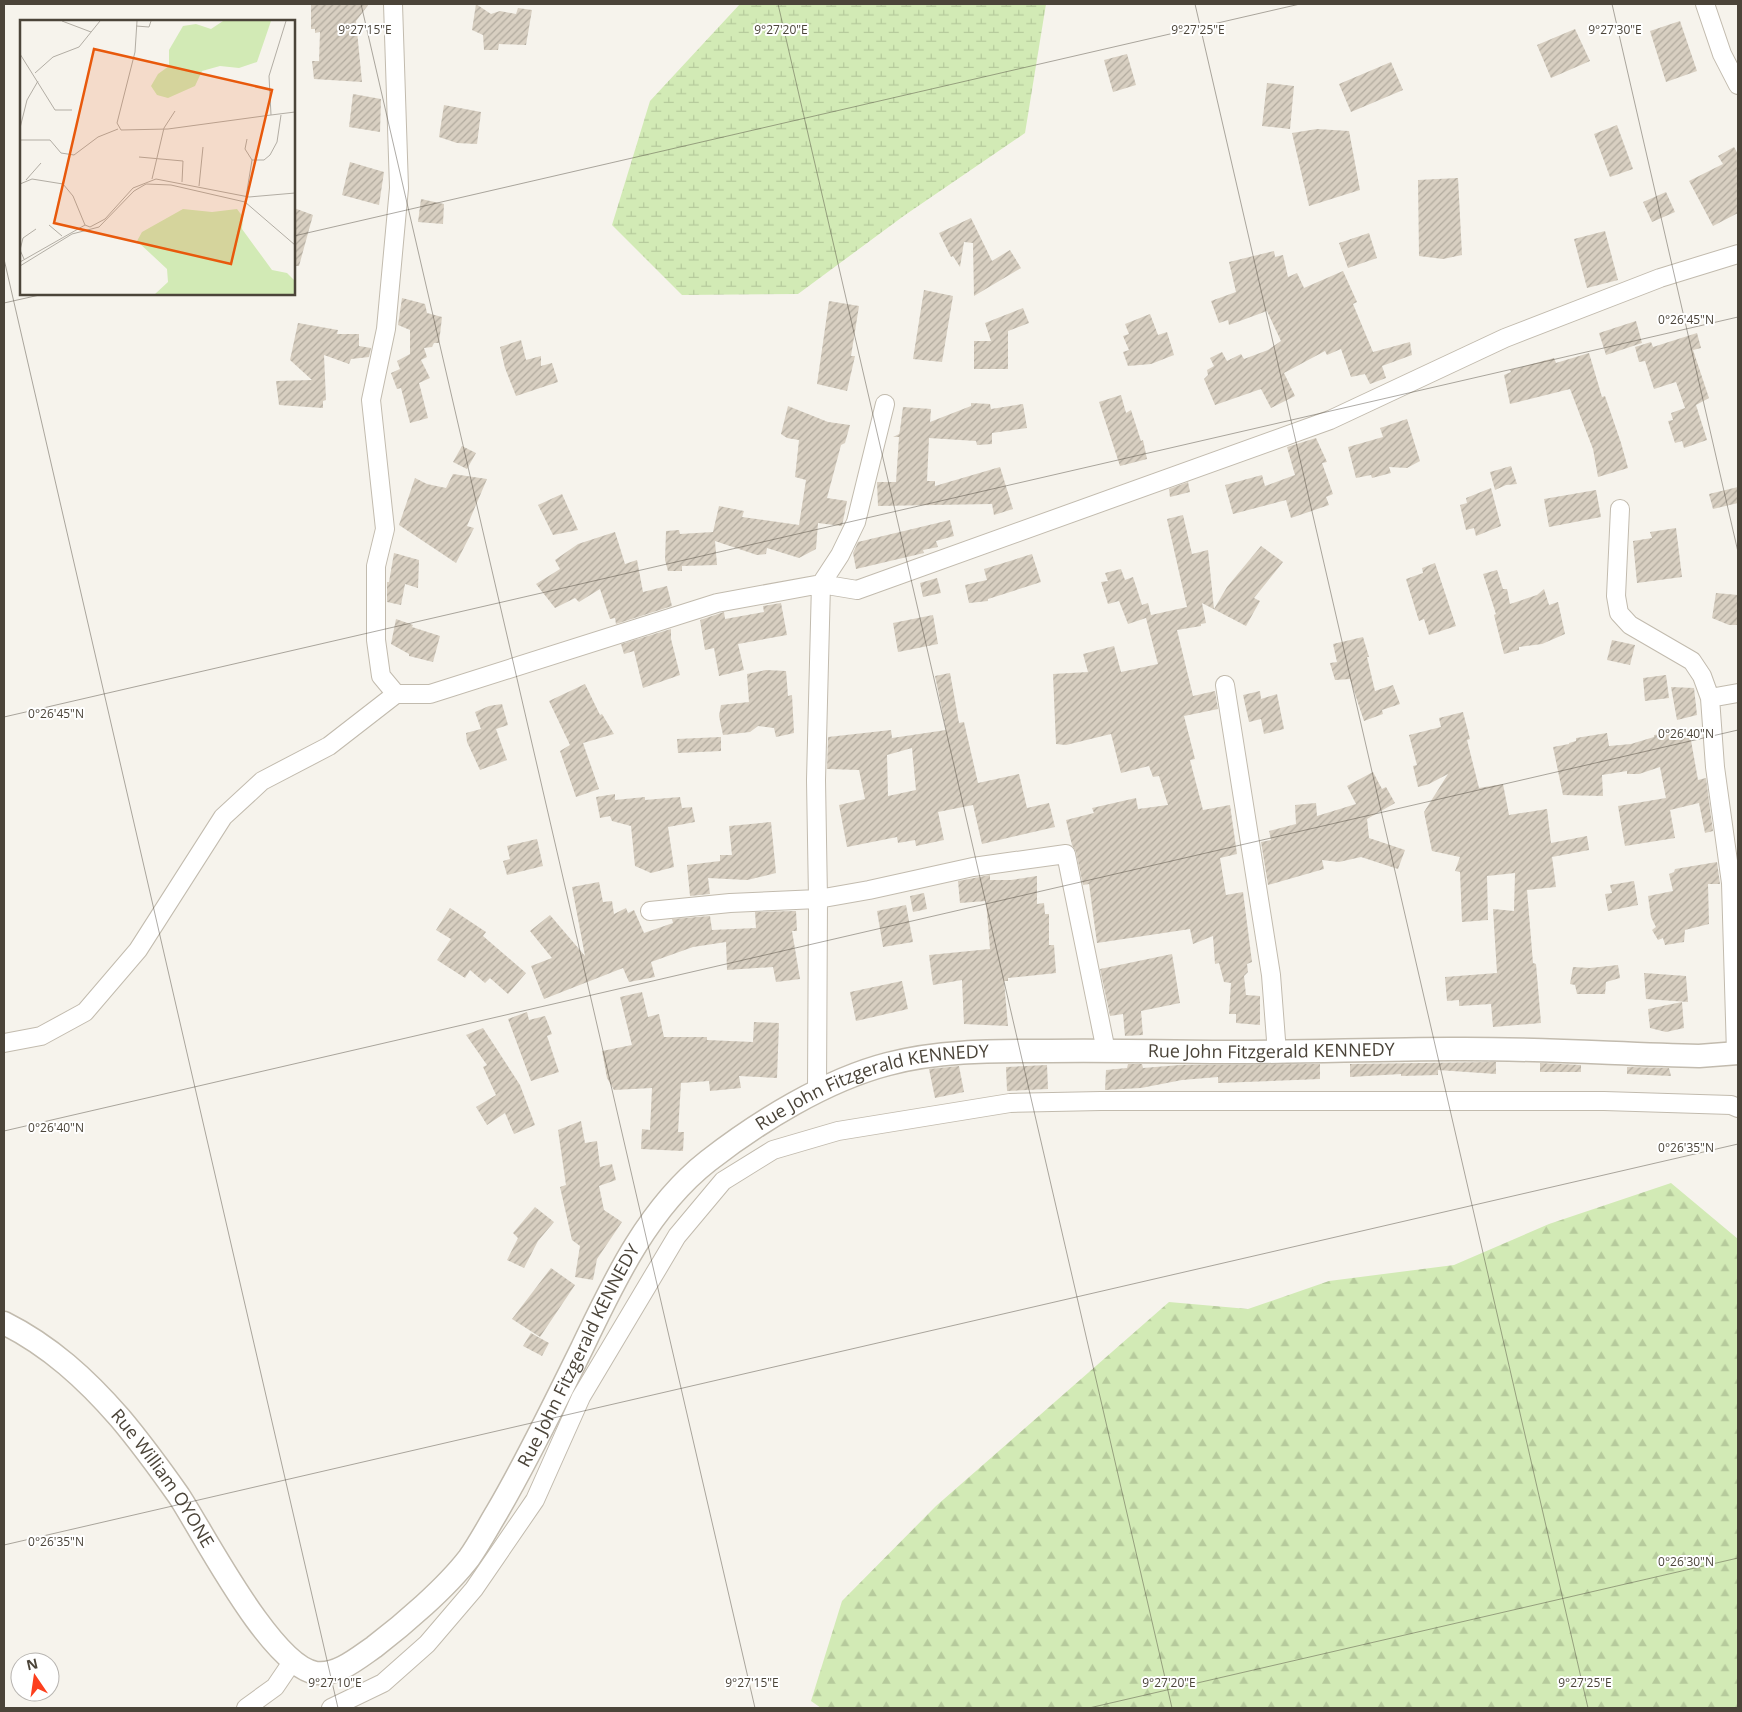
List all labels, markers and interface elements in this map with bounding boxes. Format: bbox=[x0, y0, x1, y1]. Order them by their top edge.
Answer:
inset map bbox=[20, 20, 295, 295]
text: 9°27'15"E bbox=[338, 21, 392, 38]
text: 9°27'20"E bbox=[754, 21, 808, 38]
text: 9°27'25"E bbox=[1171, 21, 1225, 38]
text: 9°27'30"E bbox=[1588, 21, 1642, 38]
text: 0°26'45"N bbox=[1658, 311, 1714, 328]
text: 0°26'45"N bbox=[28, 705, 84, 722]
text: 0°26'40"N bbox=[1658, 725, 1714, 742]
street label: Rue John Fitzgerald KENNEDY bbox=[1148, 1037, 1396, 1063]
street label: Rue John Fitzgerald KENNEDY bbox=[750, 1038, 990, 1135]
text: 0°26'40"N bbox=[28, 1119, 84, 1136]
text: 0°26'35"N bbox=[1658, 1139, 1714, 1156]
street label: Rue John Fitzgerald KENNEDY bbox=[511, 1238, 645, 1471]
street label: Rue William OYONE bbox=[106, 1403, 220, 1552]
text: 0°26'35"N bbox=[28, 1533, 84, 1550]
text: 0°26'30"N bbox=[1658, 1553, 1714, 1570]
north arrow bbox=[10, 1652, 60, 1702]
text: N bbox=[24, 1653, 40, 1674]
text: 9°27'10"E bbox=[308, 1674, 362, 1691]
text: 9°27'15"E bbox=[725, 1674, 779, 1691]
text: 9°27'20"E bbox=[1142, 1674, 1196, 1691]
text: 9°27'25"E bbox=[1558, 1674, 1612, 1691]

